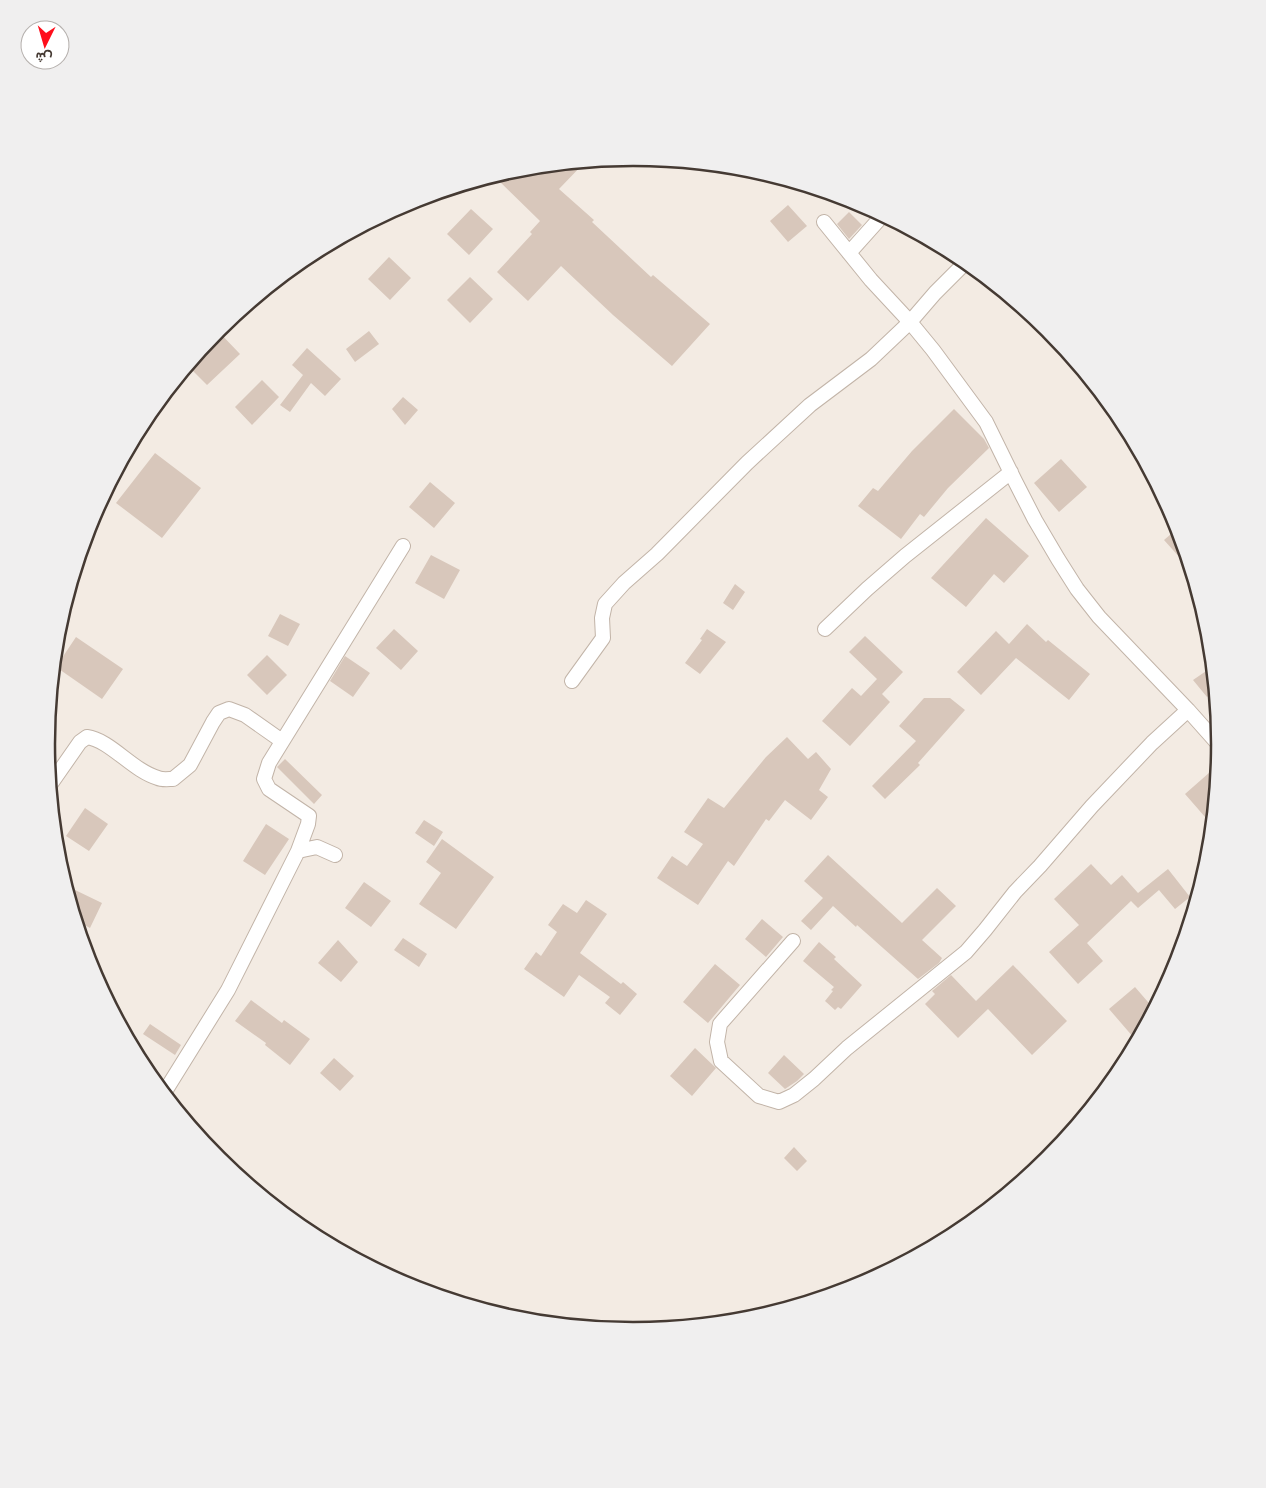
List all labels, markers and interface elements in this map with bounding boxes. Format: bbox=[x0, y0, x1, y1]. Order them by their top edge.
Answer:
north arrow bbox=[20, 20, 70, 70]
text: ش bbox=[35, 48, 53, 68]

